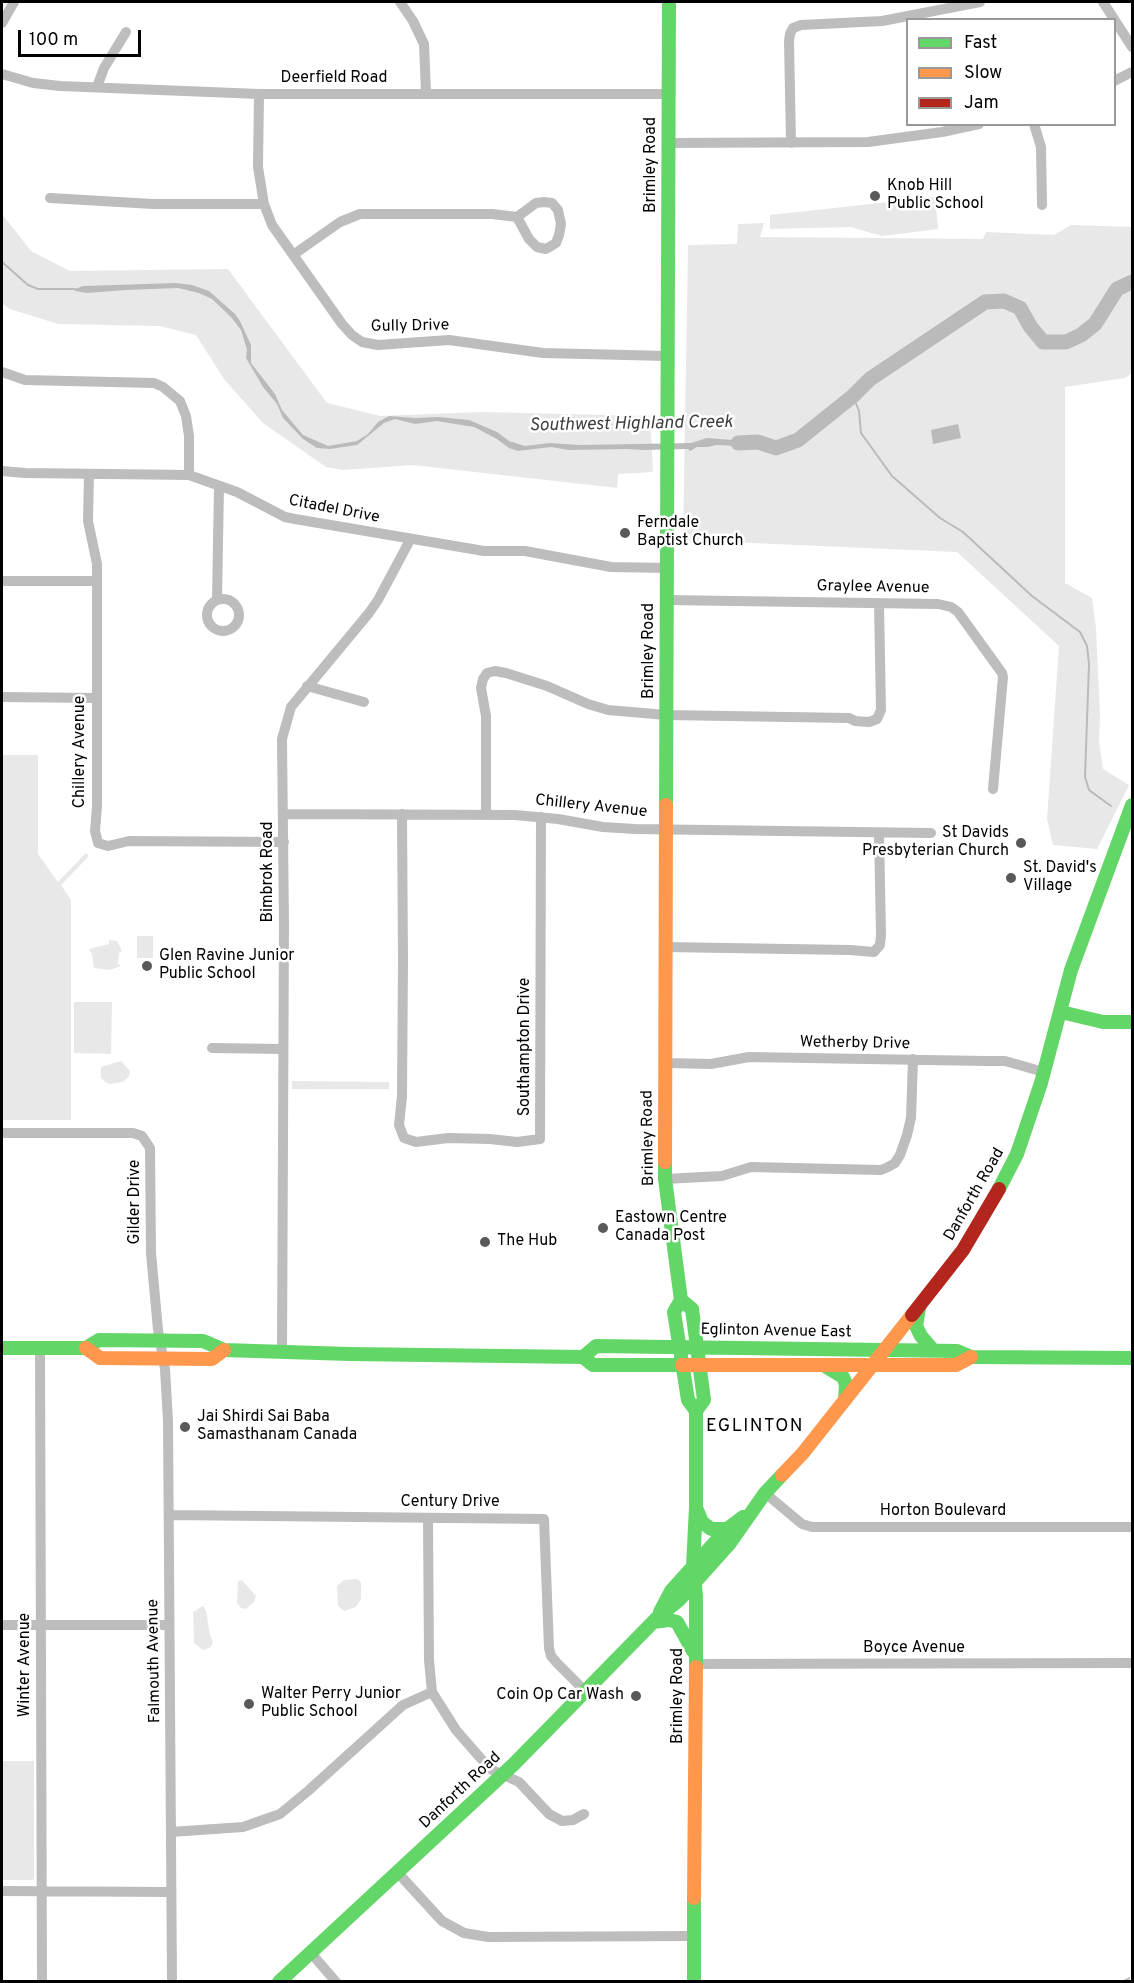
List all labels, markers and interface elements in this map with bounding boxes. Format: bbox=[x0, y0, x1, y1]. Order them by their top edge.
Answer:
scale bar bbox=[21, 18, 144, 56]
legend bbox=[906, 18, 1116, 126]
text: 100 m bbox=[29, 29, 78, 52]
text: Fast bbox=[964, 32, 997, 55]
text: Slow bbox=[964, 62, 1002, 85]
street label: Deerfield Road bbox=[281, 69, 387, 89]
text: Jam bbox=[964, 92, 999, 115]
street label: Brimley Road bbox=[642, 117, 662, 213]
place label: Knob Hill Public School bbox=[887, 177, 984, 215]
marker: Knob Hill Public School bbox=[868, 189, 882, 203]
street label: Gully Drive bbox=[371, 317, 449, 337]
water label: Southwest Highland Creek bbox=[529, 412, 733, 438]
street label: Citadel Drive bbox=[287, 492, 381, 528]
place label: Ferndale Baptist Church bbox=[637, 514, 743, 552]
marker: Ferndale Baptist Church bbox=[618, 526, 632, 540]
street label: Graylee Avenue bbox=[816, 577, 930, 599]
street label: Brimley Road bbox=[640, 603, 660, 699]
street label: Chillery Avenue bbox=[71, 696, 91, 808]
street label: Chillery Avenue bbox=[534, 792, 648, 822]
street label: Bimbrok Road bbox=[259, 821, 279, 923]
place label: St Davids Presbyterian Church bbox=[862, 824, 1009, 862]
marker: St Davids Presbyterian Church bbox=[1014, 836, 1028, 850]
place label: St. David's Village bbox=[1023, 859, 1097, 897]
marker: St. David's Village bbox=[1004, 871, 1018, 885]
place label: Glen Ravine Junior Public School bbox=[159, 947, 294, 985]
marker: Glen Ravine Junior Public School bbox=[140, 959, 154, 973]
street label: Southampton Drive bbox=[516, 978, 536, 1116]
street label: Wetherby Drive bbox=[800, 1033, 910, 1055]
street label: Brimley Road bbox=[639, 1090, 659, 1186]
street label: Danforth Road bbox=[941, 1145, 1009, 1245]
street label: Gilder Drive bbox=[126, 1160, 146, 1244]
place label: Eastown Centre Canada Post bbox=[615, 1209, 727, 1247]
marker: Eastown Centre Canada Post bbox=[596, 1221, 610, 1235]
place label: The Hub bbox=[497, 1232, 557, 1252]
marker: The Hub bbox=[478, 1235, 492, 1249]
street label: Eglinton Avenue East bbox=[700, 1321, 852, 1343]
place label: Jai Shirdi Sai Baba Samasthanam Canada bbox=[197, 1408, 357, 1446]
district label: EGLINTON bbox=[706, 1416, 804, 1438]
marker: Jai Shirdi Sai Baba Samasthanam Canada bbox=[178, 1420, 192, 1434]
street label: Century Drive bbox=[400, 1493, 500, 1513]
street label: Horton Boulevard bbox=[880, 1502, 1006, 1522]
street label: Falmouth Avenue bbox=[144, 1599, 166, 1723]
street label: Winter Avenue bbox=[16, 1613, 36, 1717]
street label: Boyce Avenue bbox=[863, 1639, 965, 1659]
street label: Brimley Road bbox=[669, 1648, 689, 1744]
place label: Walter Perry Junior Public School bbox=[261, 1685, 401, 1723]
place label: Coin Op Car Wash bbox=[496, 1686, 624, 1706]
marker: Coin Op Car Wash bbox=[629, 1689, 643, 1703]
marker: Walter Perry Junior Public School bbox=[242, 1697, 256, 1711]
street label: Danforth Road bbox=[416, 1749, 506, 1833]

